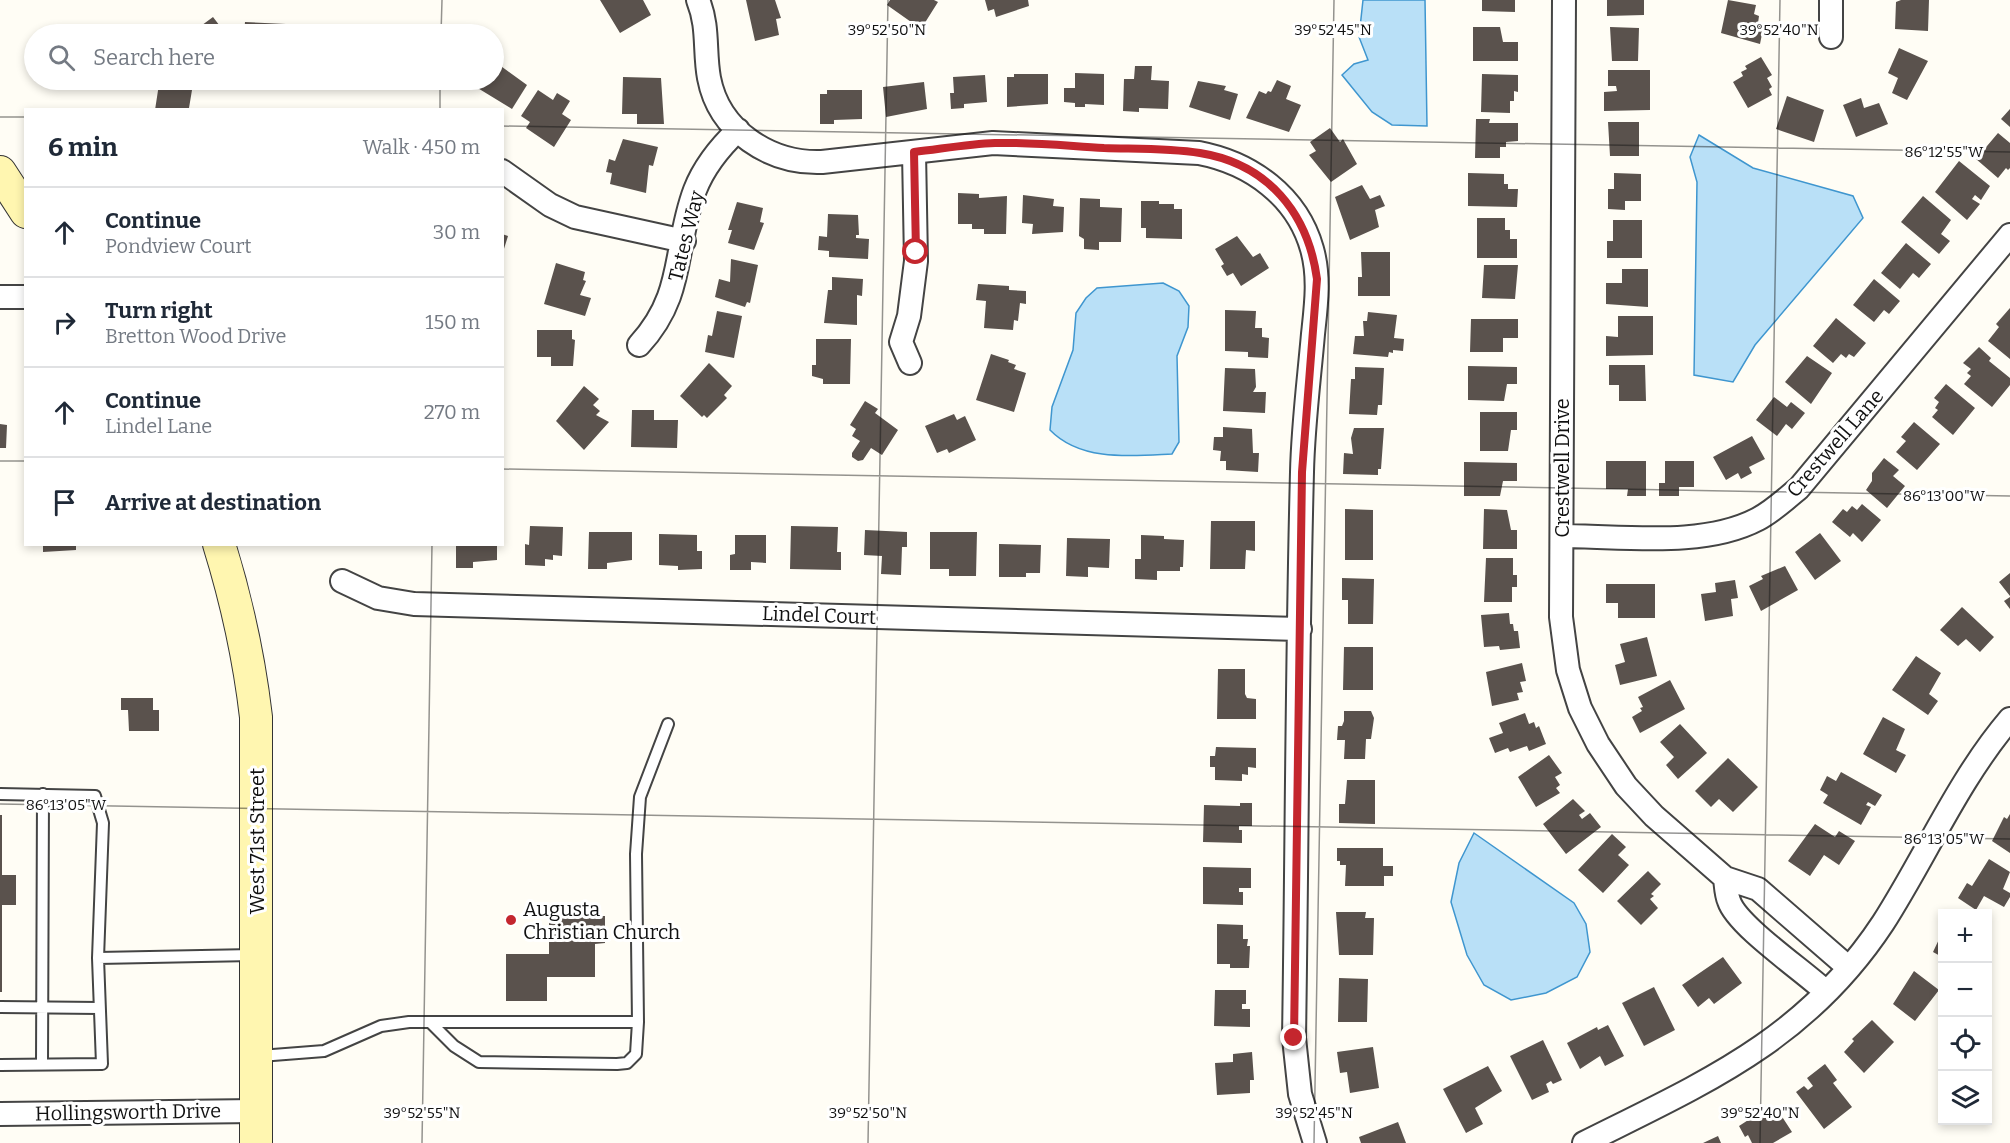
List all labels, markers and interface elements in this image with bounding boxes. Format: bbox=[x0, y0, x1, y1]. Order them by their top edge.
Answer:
text: 39°52'50"N bbox=[848, 21, 926, 39]
text: 39°52'45"N bbox=[1294, 21, 1372, 39]
text: 39°52'40"N bbox=[1739, 21, 1819, 39]
search box bbox=[24, 24, 504, 90]
icon: search bbox=[45, 41, 78, 74]
text: Search here bbox=[93, 44, 215, 71]
text: 6 min bbox=[48, 132, 118, 163]
text: Walk · 450 m bbox=[363, 135, 480, 159]
text: 86°12'55"W bbox=[1905, 143, 1984, 161]
street label: Tates Way bbox=[663, 188, 709, 284]
text: Continue bbox=[105, 207, 201, 234]
icon: ahead bbox=[48, 216, 81, 249]
text: 30 m bbox=[433, 220, 480, 244]
text: Pondview Court bbox=[105, 234, 252, 258]
route start bbox=[902, 238, 928, 264]
text: Turn right bbox=[105, 297, 213, 324]
icon: right bbox=[48, 306, 81, 339]
text: 150 m bbox=[425, 310, 480, 334]
text: Bretton Wood Drive bbox=[105, 324, 286, 348]
street label: Crestwell Lane bbox=[1781, 384, 1889, 502]
text: Continue bbox=[105, 387, 201, 414]
icon: ahead bbox=[48, 396, 81, 429]
street label: Crestwell Drive bbox=[1550, 398, 1574, 538]
text: 270 m bbox=[424, 400, 480, 424]
text: Lindel Lane bbox=[105, 414, 212, 438]
icon: arrive bbox=[48, 486, 81, 519]
text: 86°13'00"W bbox=[1903, 487, 1986, 505]
text: Arrive at destination bbox=[105, 489, 321, 516]
street label: Lindel Court bbox=[761, 601, 877, 629]
street label: West 71st Street bbox=[245, 768, 269, 914]
text: 86°13'05"W bbox=[26, 796, 107, 814]
text: 86°13'05"W bbox=[1904, 830, 1985, 848]
place label: Augusta Christian Church bbox=[523, 897, 681, 944]
map controls bbox=[1938, 909, 1992, 1125]
button: + bbox=[1938, 909, 1992, 963]
marker: Augusta Christian Church bbox=[504, 913, 518, 927]
button: − bbox=[1938, 963, 1992, 1017]
button: locate bbox=[1938, 1017, 1992, 1071]
route end bbox=[1280, 1024, 1306, 1050]
button: layers bbox=[1938, 1071, 1992, 1125]
street label: Hollingsworth Drive bbox=[35, 1098, 221, 1126]
text: 39°52'55"N bbox=[384, 1104, 461, 1122]
text: 39°52'50"N bbox=[829, 1104, 907, 1122]
text: 39°52'45"N bbox=[1275, 1104, 1353, 1122]
text: 39°52'40"N bbox=[1720, 1104, 1800, 1122]

